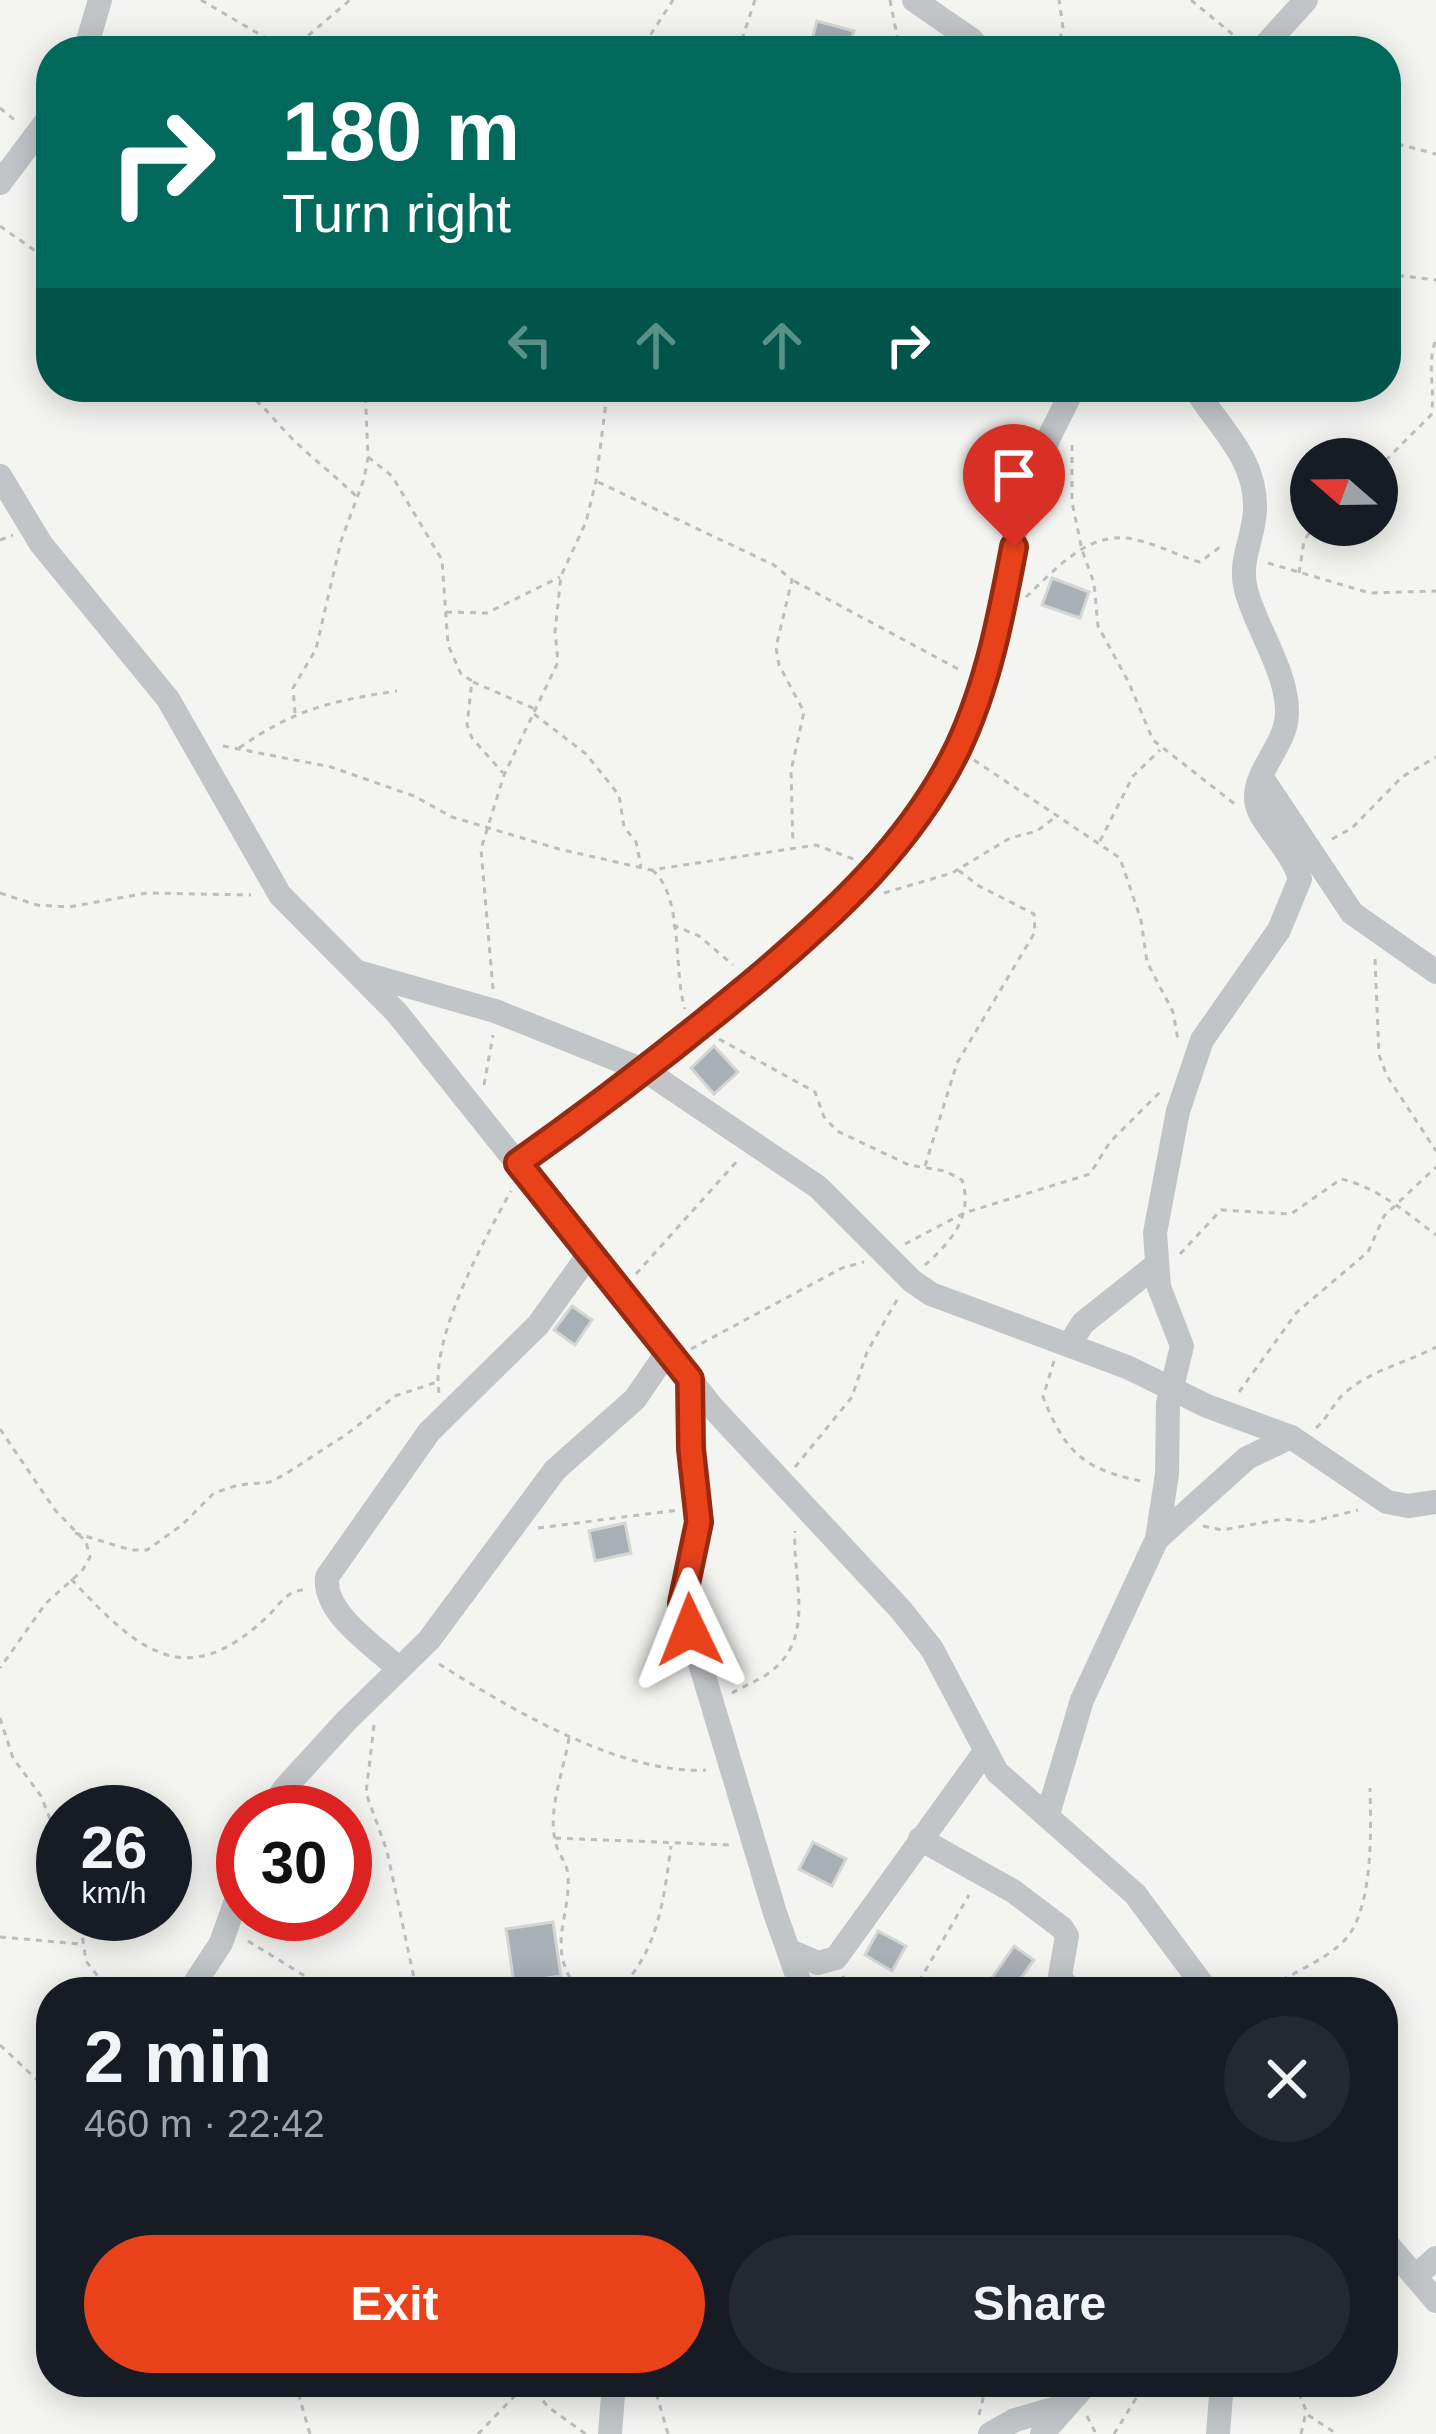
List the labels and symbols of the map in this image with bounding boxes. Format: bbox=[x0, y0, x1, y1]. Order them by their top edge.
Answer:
pin bbox=[963, 424, 1065, 547]
north arrow bbox=[1290, 438, 1398, 546]
position arrow bbox=[627, 1567, 753, 1693]
speed limit sign: 30 bbox=[216, 1785, 372, 1941]

